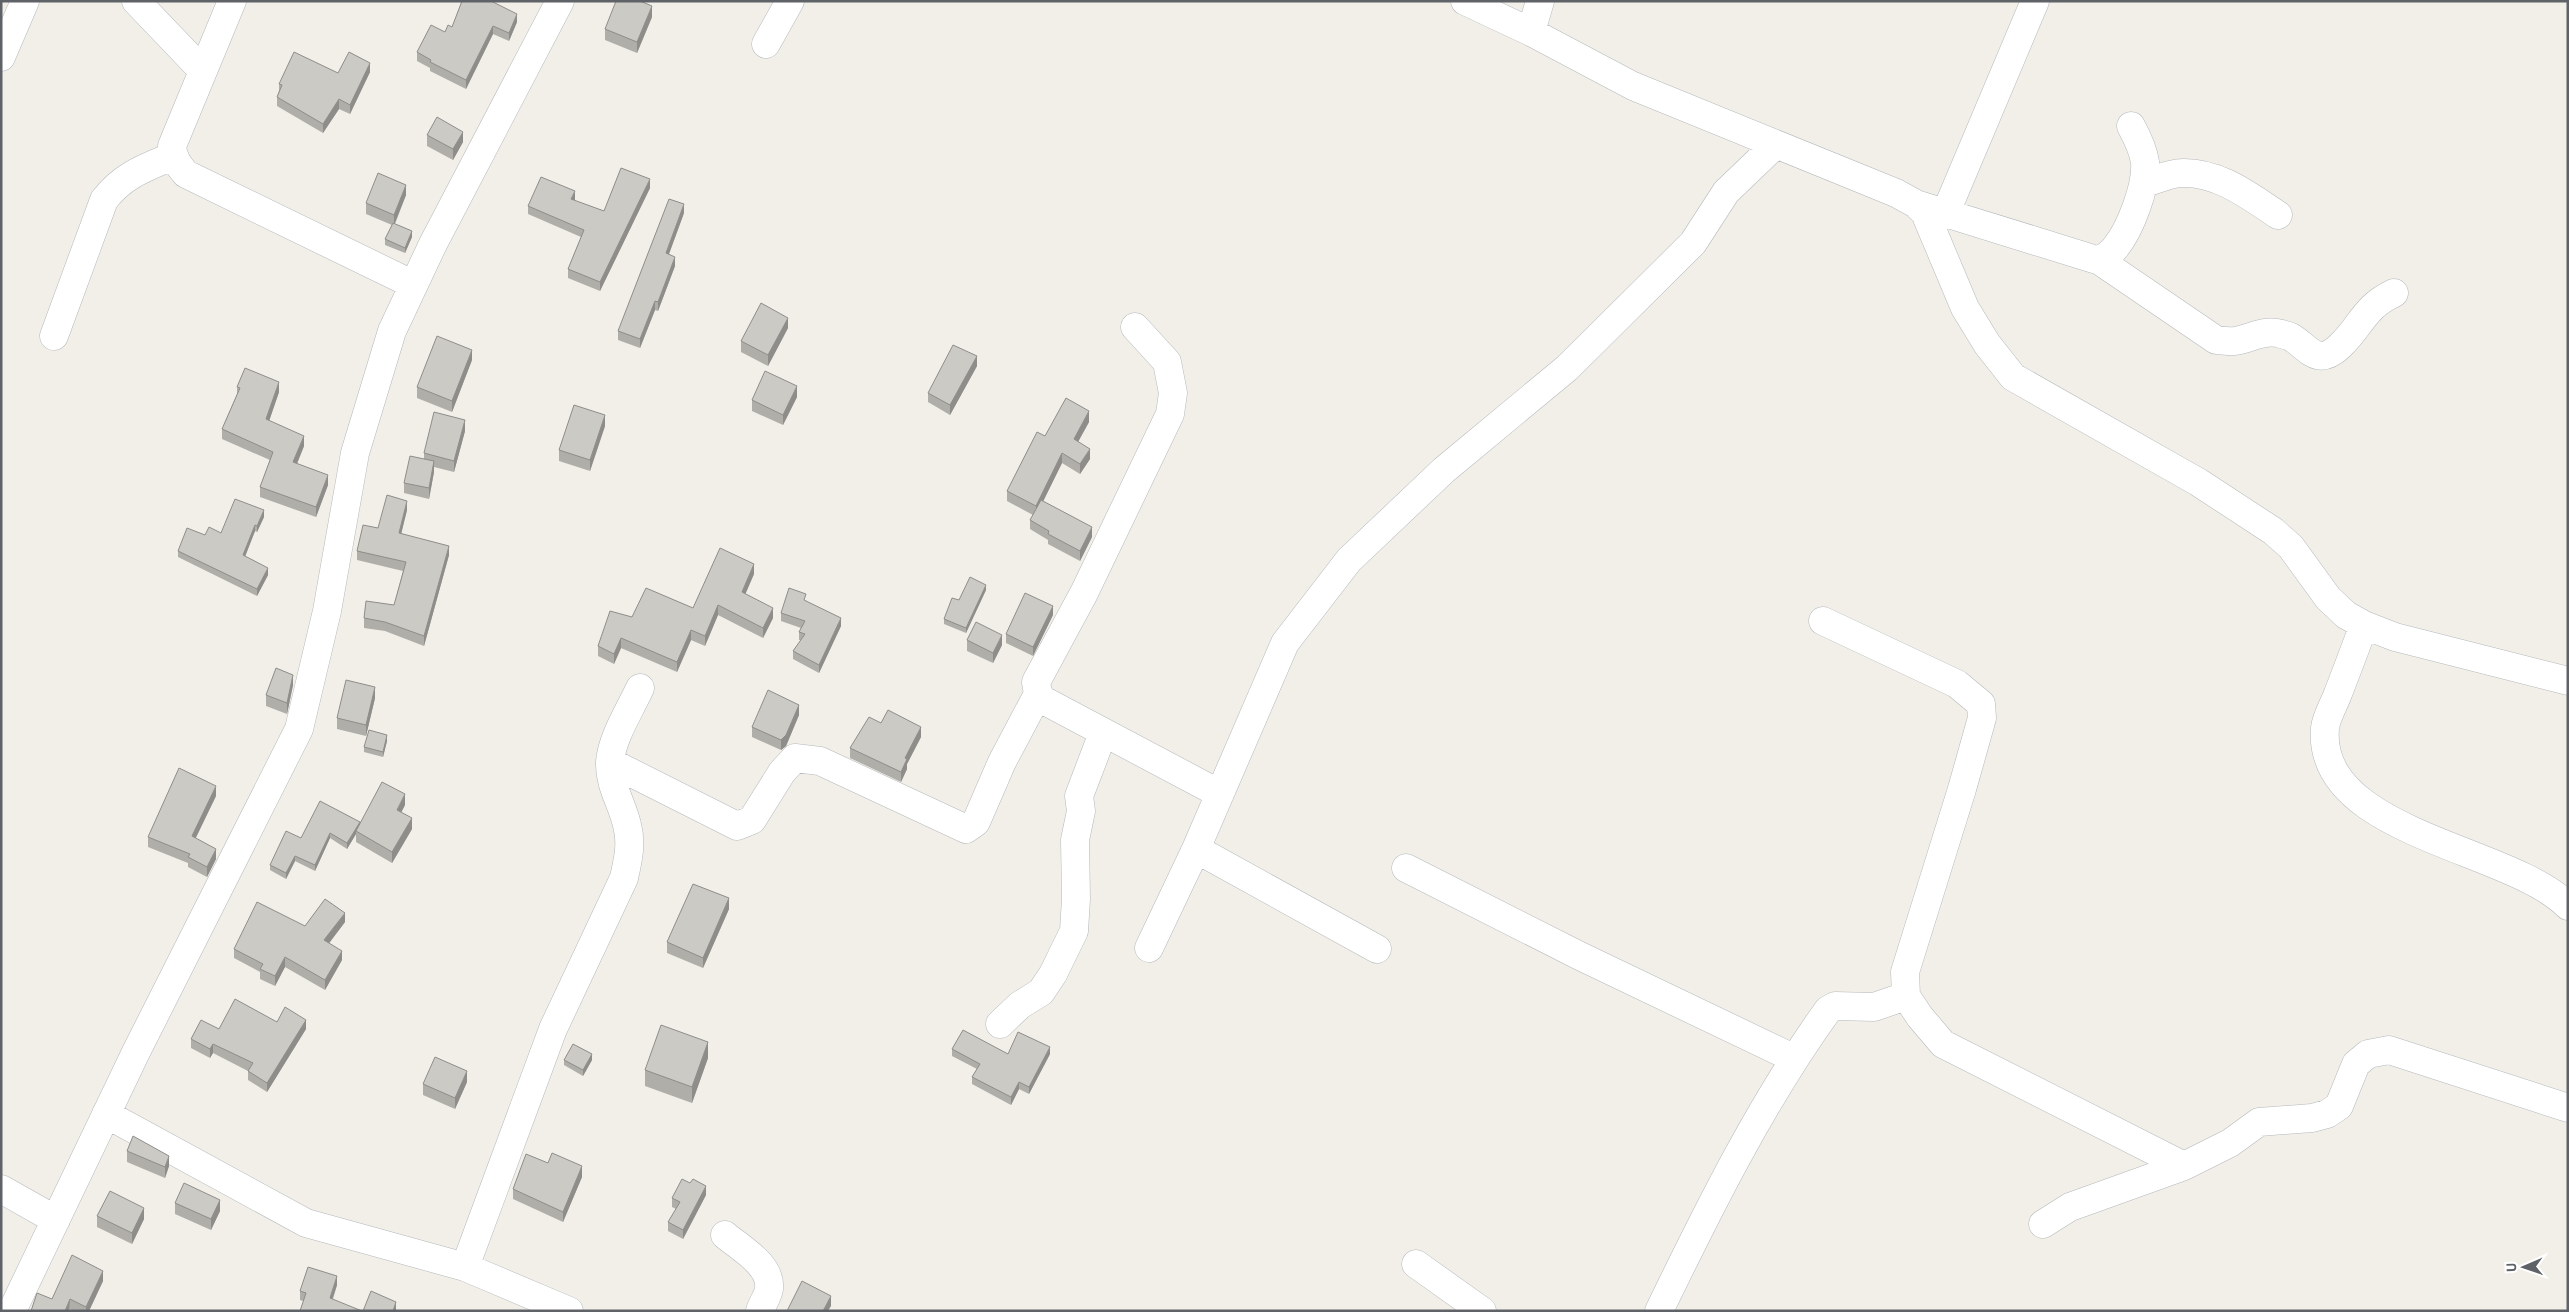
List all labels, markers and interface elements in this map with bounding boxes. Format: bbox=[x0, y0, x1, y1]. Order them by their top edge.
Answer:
north arrow bbox=[2499, 1242, 2549, 1292]
text: U bbox=[2500, 1263, 2521, 1272]

